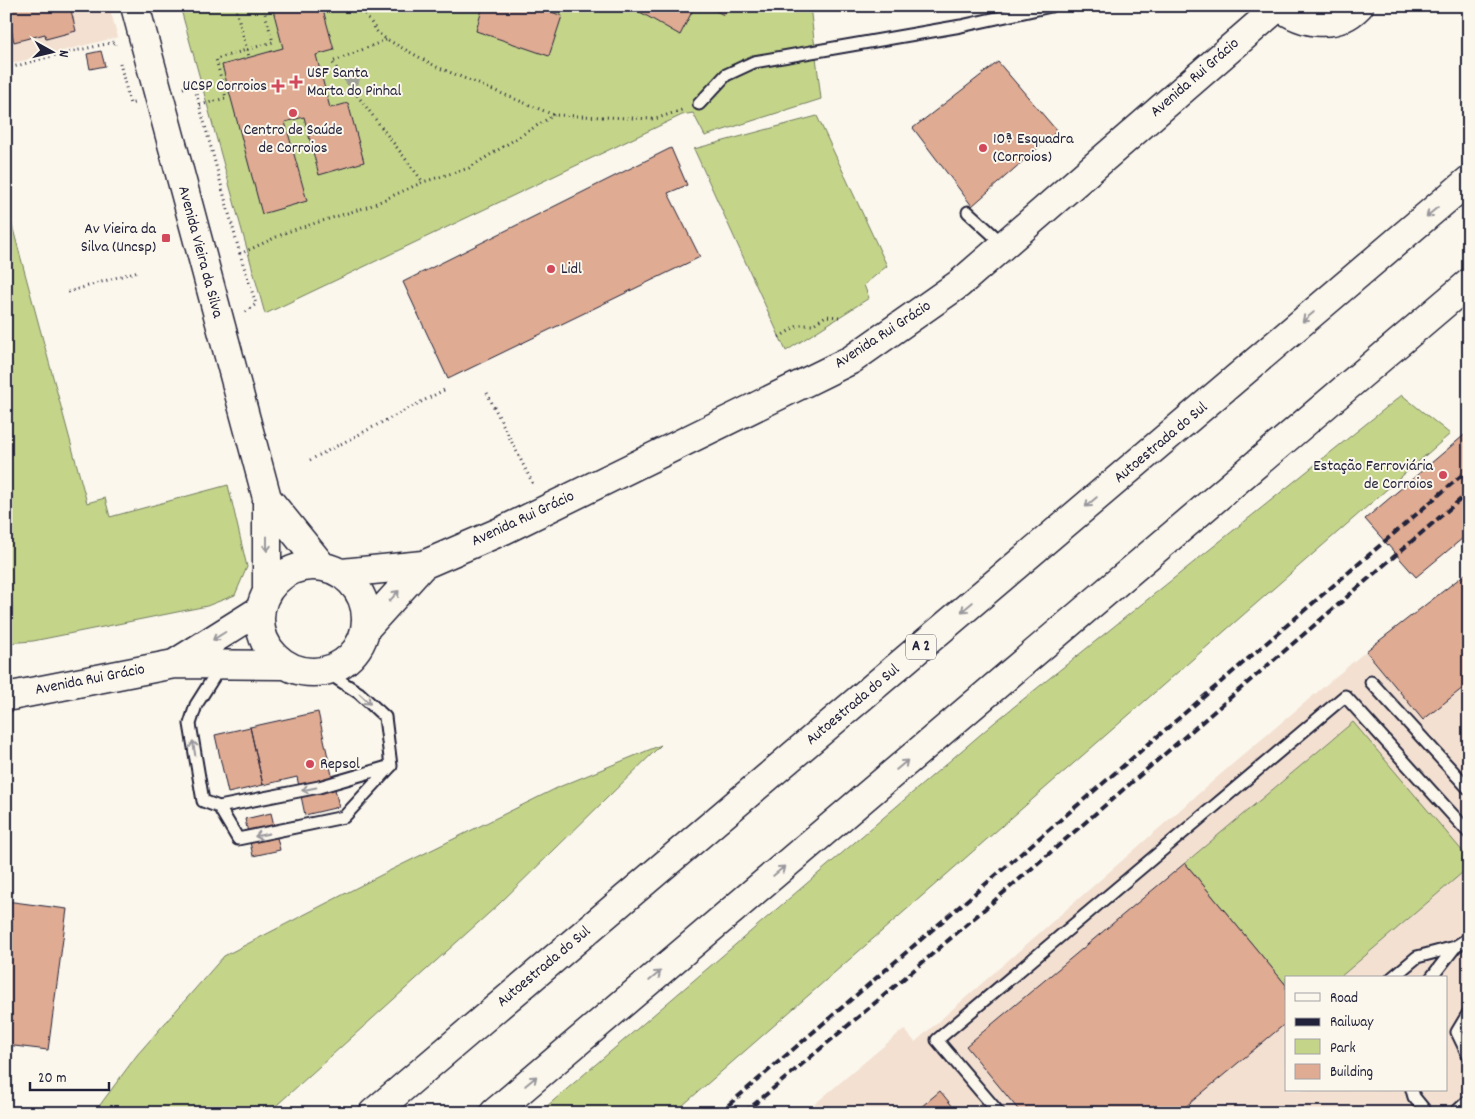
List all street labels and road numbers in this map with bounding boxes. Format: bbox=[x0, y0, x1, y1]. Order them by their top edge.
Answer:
street label: Avenida Rui Grácio bbox=[1145, 33, 1245, 123]
street label: Avenida Vieira da Silva bbox=[171, 183, 229, 321]
street label: Avenida Rui Grácio bbox=[830, 295, 936, 375]
street label: Autoestrada do Sul bbox=[1109, 397, 1213, 489]
street label: Avenida Rui Grácio bbox=[468, 485, 578, 553]
road number: A 2 bbox=[906, 634, 936, 660]
street label: Avenida Rui Grácio bbox=[33, 658, 147, 702]
street label: Autoestrada do Sul bbox=[801, 659, 905, 751]
street label: Autoestrada do Sul bbox=[492, 921, 596, 1013]

